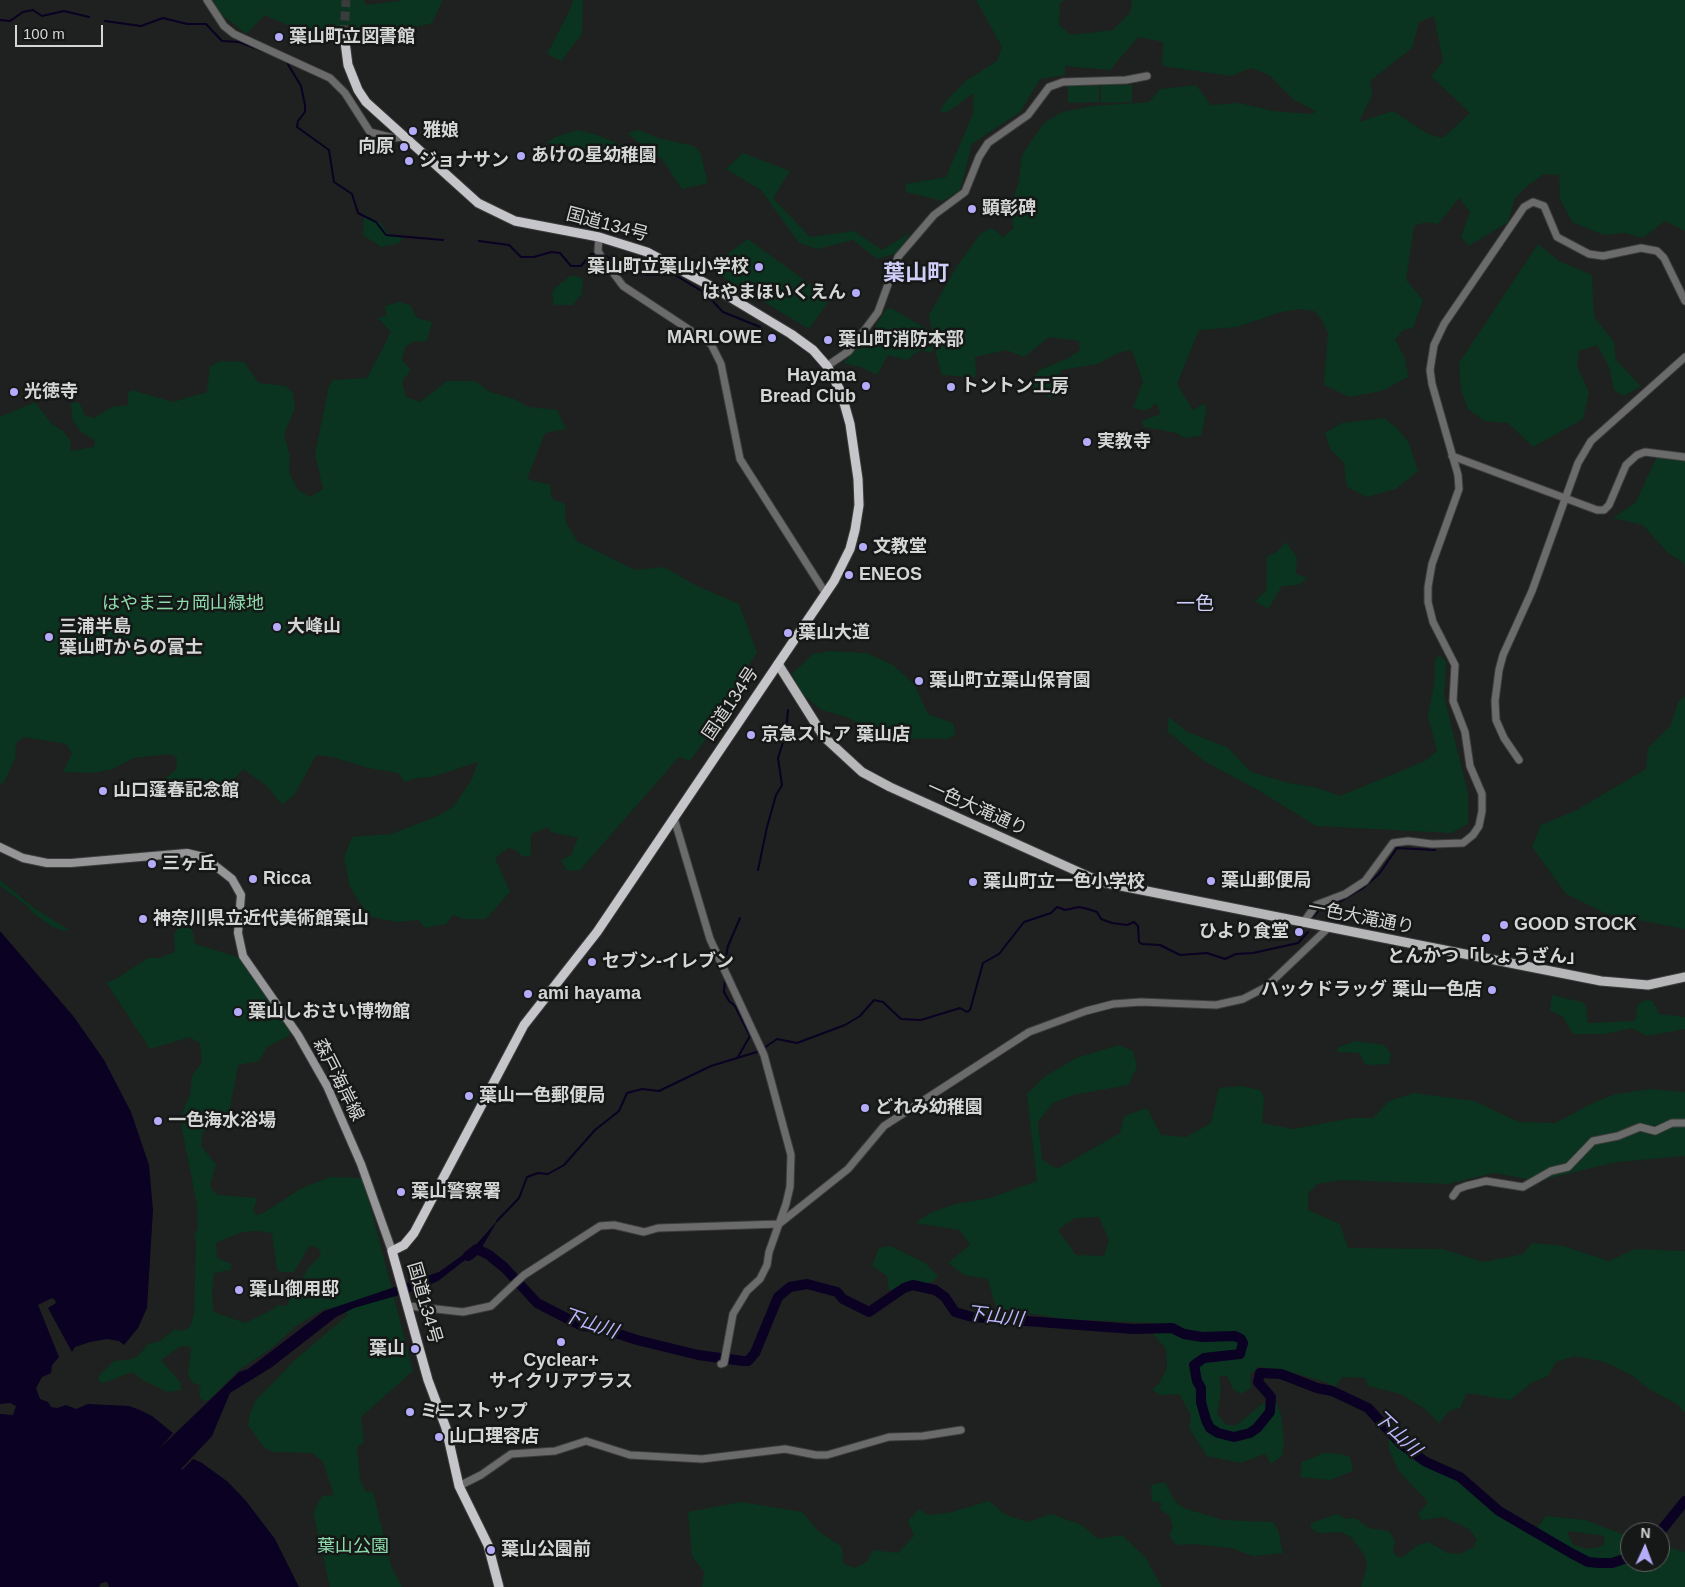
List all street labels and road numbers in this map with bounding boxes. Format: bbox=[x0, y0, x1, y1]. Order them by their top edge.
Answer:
street label: 国道134号 bbox=[564, 204, 650, 246]
street label: 国道134号 bbox=[699, 663, 763, 745]
street label: 一色大滝通り bbox=[923, 777, 1031, 841]
street label: 一色大滝通り bbox=[1306, 897, 1416, 939]
street label: 森戸海岸線 bbox=[308, 1035, 368, 1125]
street label: 国道134号 bbox=[402, 1260, 446, 1346]

